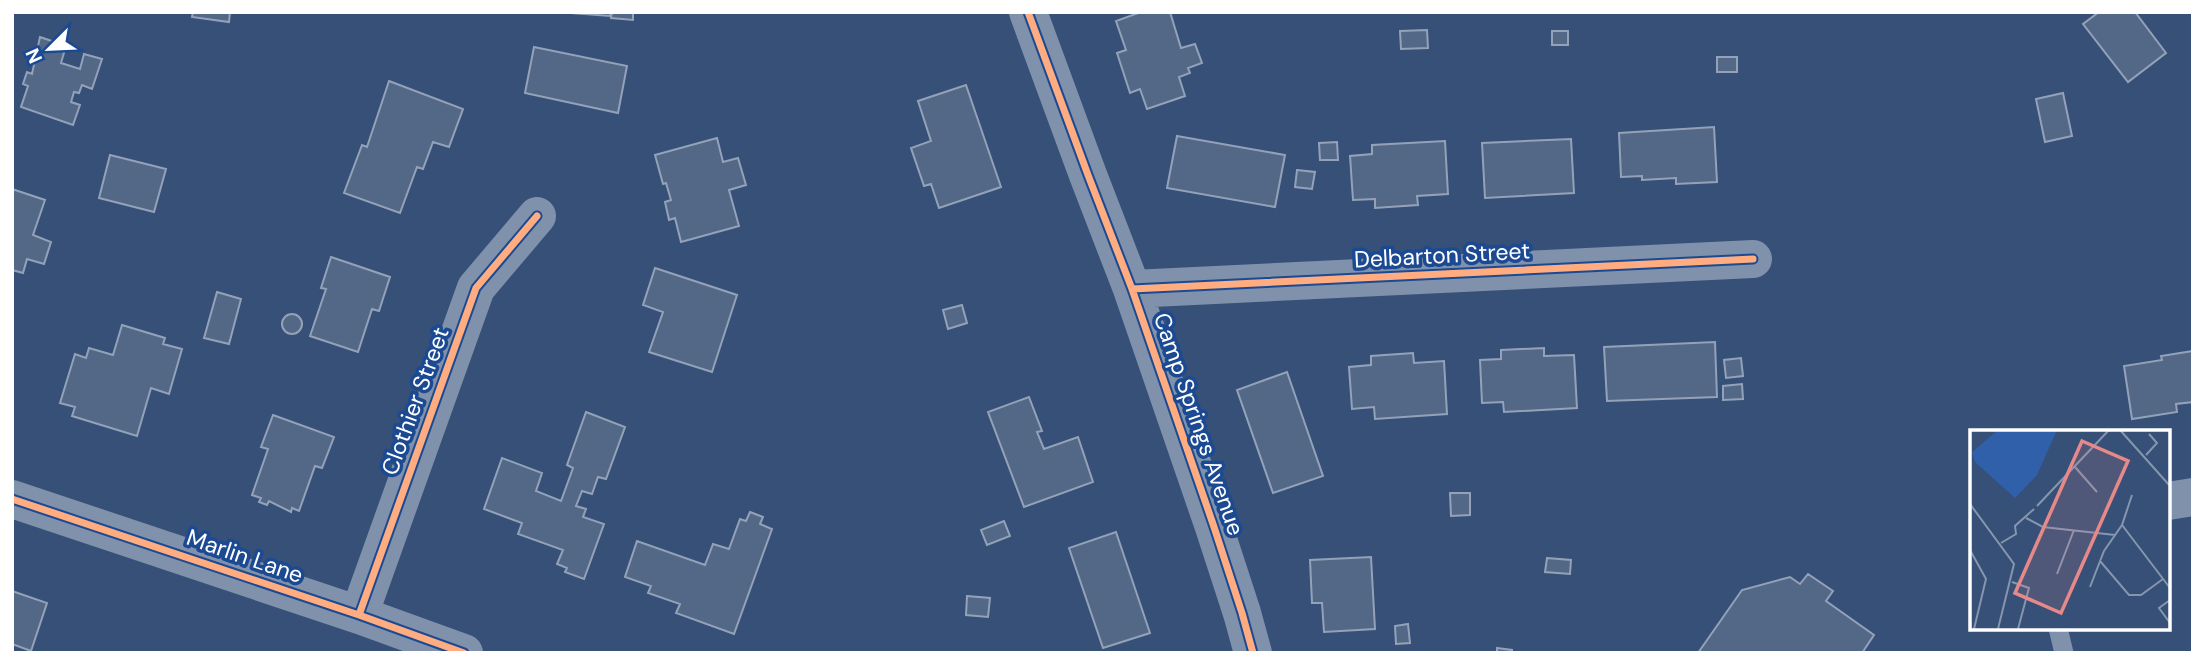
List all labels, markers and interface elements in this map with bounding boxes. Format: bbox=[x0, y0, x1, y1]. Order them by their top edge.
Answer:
north arrow bbox=[14, 14, 84, 84]
text: N bbox=[20, 44, 48, 67]
street label: Delbarton Street bbox=[1353, 235, 1531, 275]
street label: Camp Springs Avenue bbox=[1147, 309, 1251, 539]
street label: Clothier Street bbox=[374, 323, 456, 479]
inset map bbox=[1970, 430, 2170, 630]
street label: Marlin Lane bbox=[183, 522, 307, 590]

